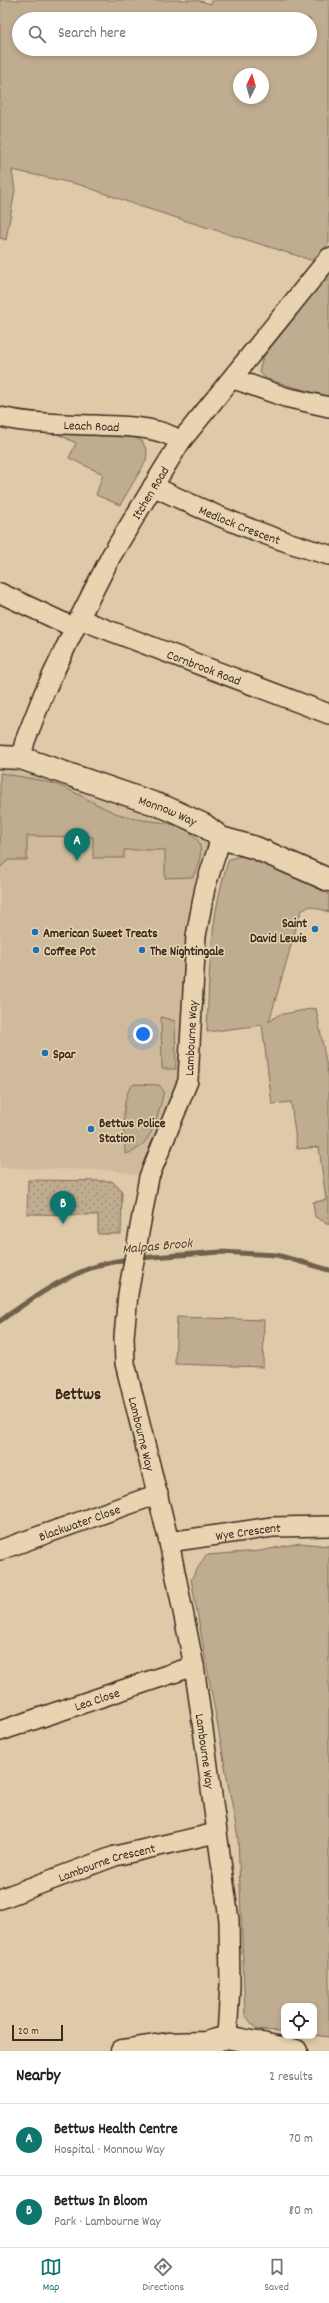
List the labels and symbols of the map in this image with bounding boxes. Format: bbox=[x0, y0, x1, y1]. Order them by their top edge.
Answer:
north arrow bbox=[233, 68, 269, 104]
street label: Leach Road bbox=[63, 417, 120, 438]
street label: Itchen Road bbox=[128, 463, 175, 524]
street label: Medlock Crescent bbox=[195, 502, 283, 551]
street label: Cornbrook Road bbox=[164, 646, 243, 692]
street label: Monnow Way bbox=[136, 792, 200, 833]
pin: A bbox=[64, 828, 90, 861]
place label: Saint David Lewis bbox=[250, 915, 308, 949]
marker: Saint David Lewis bbox=[310, 924, 320, 934]
place label: American Sweet Treats bbox=[43, 925, 158, 944]
marker: American Sweet Treats bbox=[30, 927, 40, 937]
place label: Coffee Pot bbox=[44, 943, 96, 962]
place label: The Nightingale bbox=[150, 943, 224, 962]
marker: Coffee Pot bbox=[31, 945, 41, 955]
marker: The Nightingale bbox=[137, 945, 147, 955]
street label: Lambourne Way bbox=[181, 999, 204, 1076]
your location bbox=[133, 1024, 153, 1044]
place label: Spar bbox=[53, 1046, 77, 1065]
marker: Spar bbox=[40, 1048, 50, 1058]
place label: Bettws Police Station bbox=[99, 1115, 166, 1149]
marker: Bettws Police Station bbox=[86, 1124, 96, 1134]
pin: B bbox=[50, 1191, 76, 1224]
water label: Malpas Brook bbox=[121, 1234, 194, 1260]
district label: Bettws bbox=[55, 1384, 101, 1408]
street label: Lambourne Way bbox=[122, 1395, 158, 1474]
street label: Blackwater Close bbox=[37, 1501, 124, 1548]
street label: Wye Crescent bbox=[215, 1520, 281, 1547]
street label: Lea Close bbox=[72, 1684, 123, 1717]
street label: Lambourne Way bbox=[189, 1713, 218, 1791]
street label: Lambourne Crescent bbox=[56, 1840, 158, 1888]
scale bar bbox=[12, 2023, 63, 2042]

